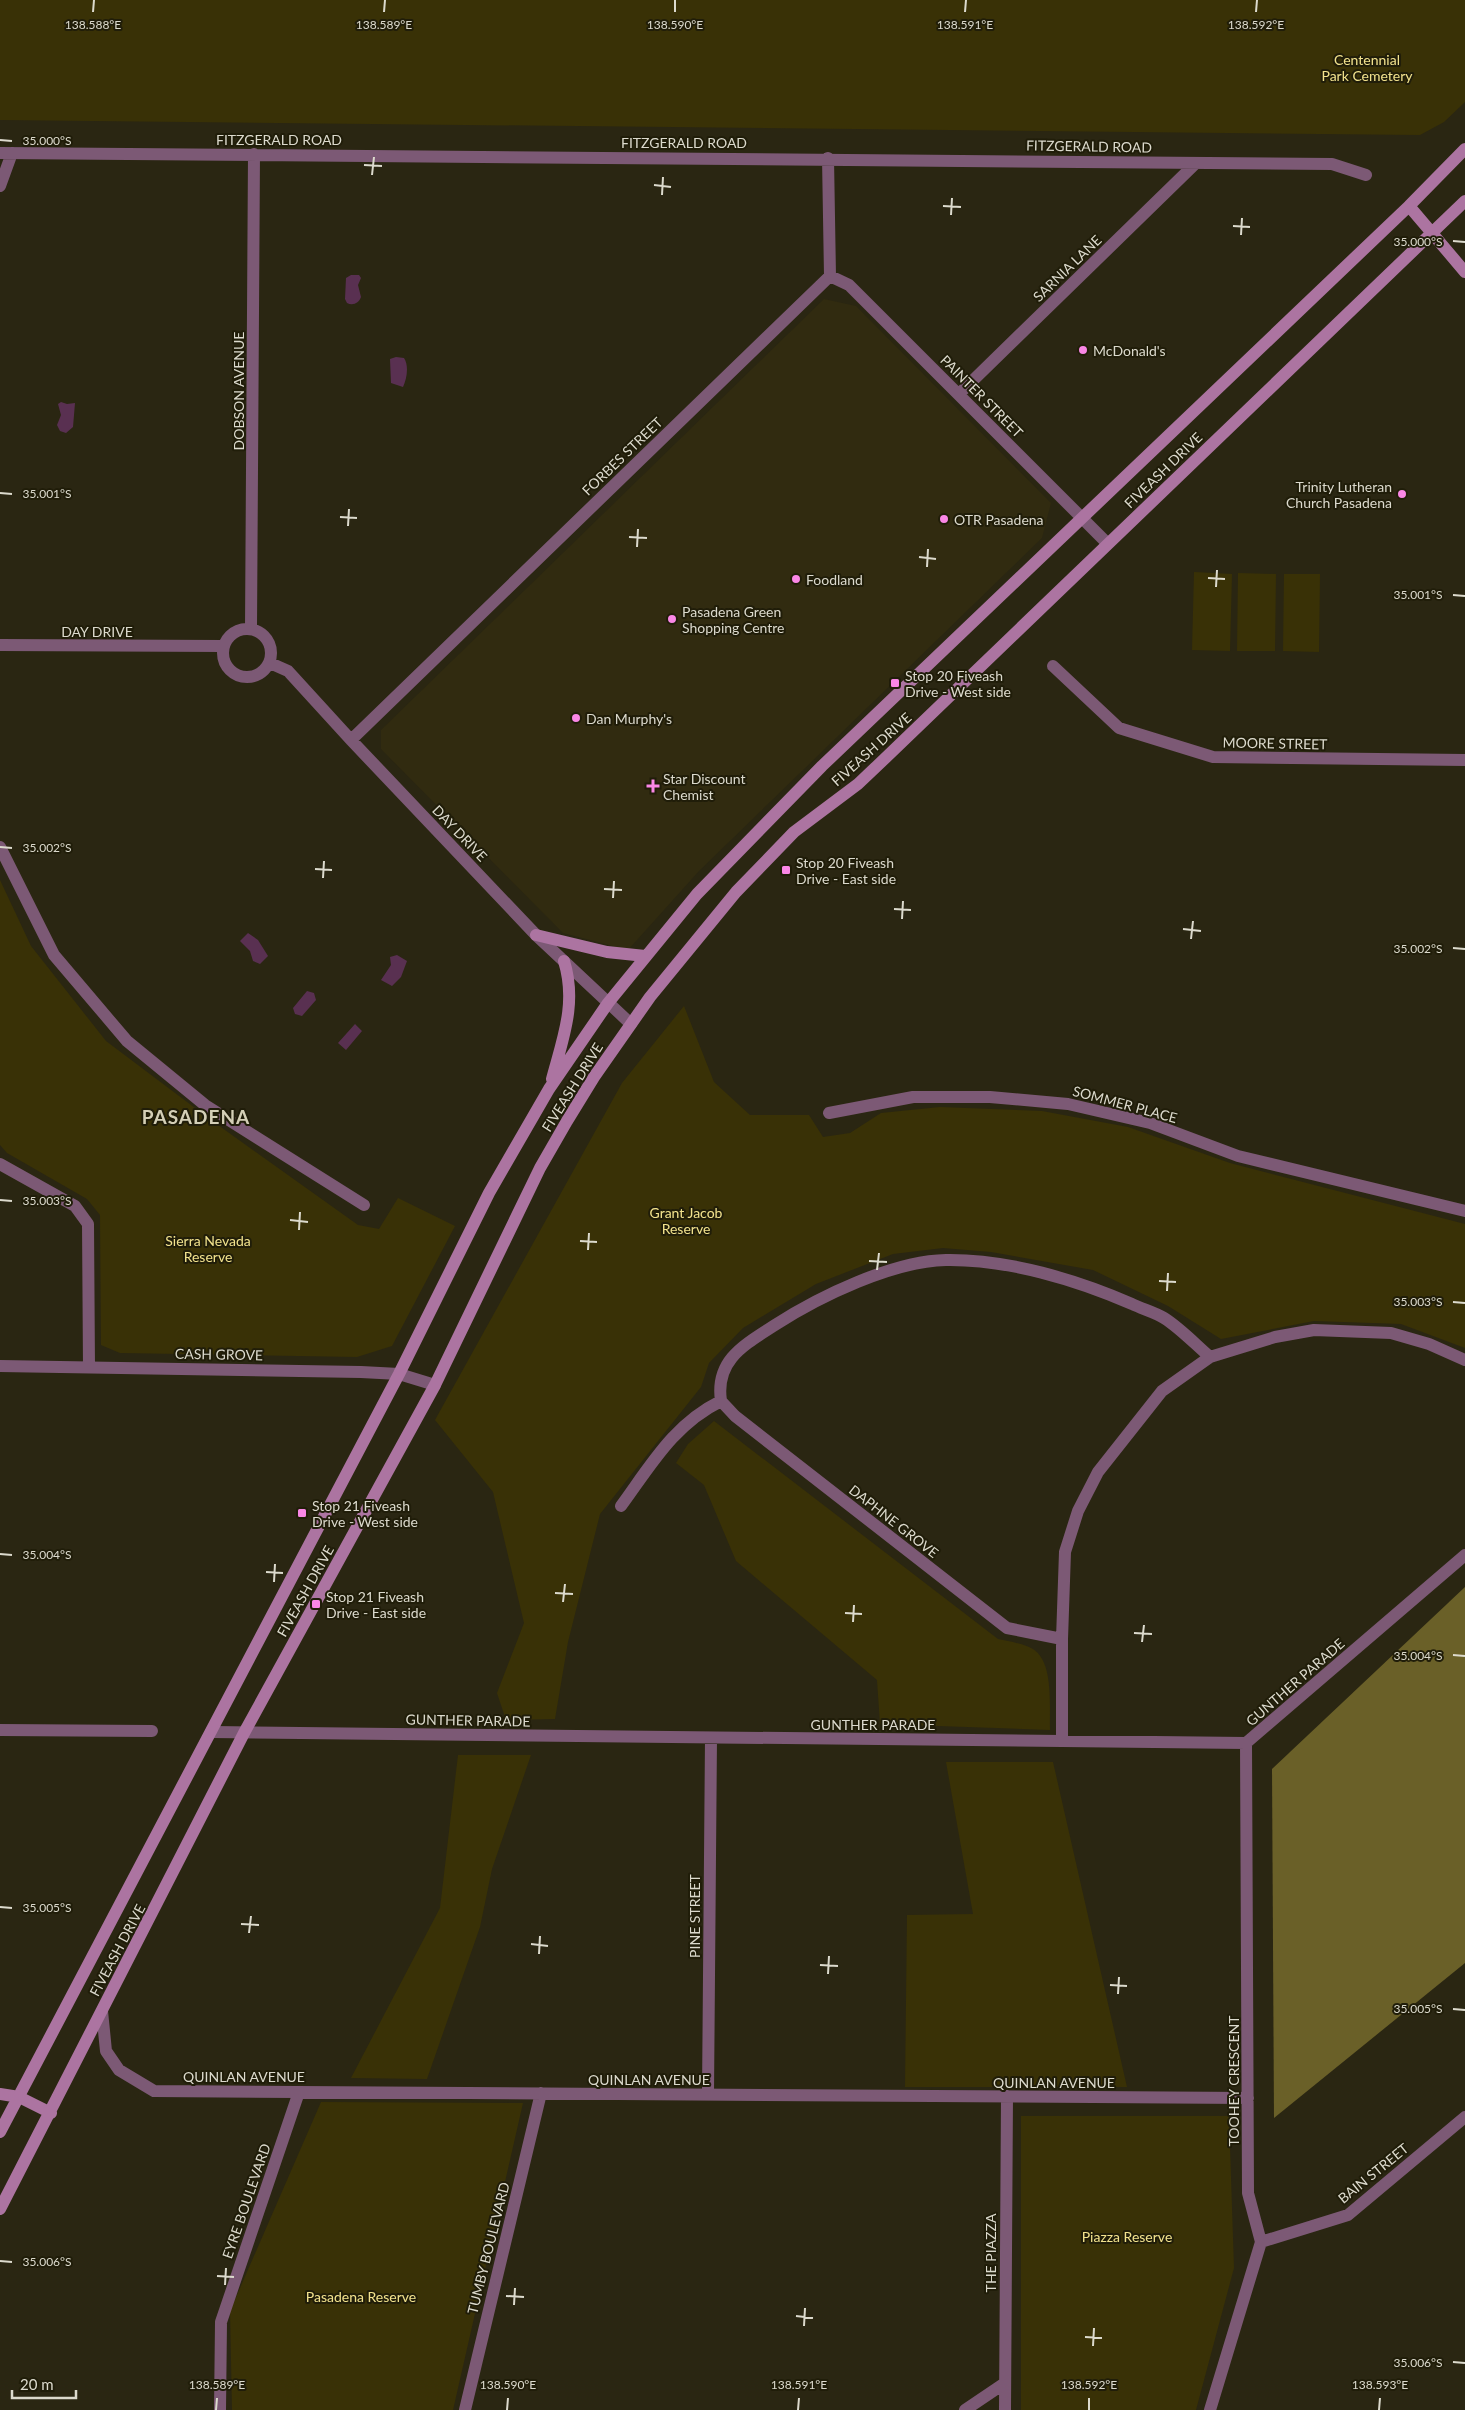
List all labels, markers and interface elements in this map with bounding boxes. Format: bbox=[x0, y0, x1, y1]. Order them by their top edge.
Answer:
text: 138.588°E bbox=[65, 17, 121, 32]
text: 138.589°E bbox=[356, 17, 412, 32]
text: 138.590°E bbox=[647, 17, 703, 32]
text: 138.591°E bbox=[937, 17, 993, 32]
text: 138.592°E bbox=[1228, 17, 1284, 32]
park label: Centennial Park Cemetery bbox=[1321, 51, 1413, 84]
street label: FITZGERALD ROAD bbox=[216, 131, 342, 148]
text: 35.000°S bbox=[22, 133, 72, 148]
street label: FITZGERALD ROAD bbox=[621, 134, 747, 151]
street label: FITZGERALD ROAD bbox=[1026, 136, 1152, 156]
street label: SARNIA LANE bbox=[1029, 231, 1105, 305]
text: 35.000°S bbox=[1393, 234, 1443, 249]
street label: DOBSON AVENUE bbox=[230, 332, 247, 450]
place label: McDonald's bbox=[1093, 342, 1166, 359]
marker: McDonald's bbox=[1077, 344, 1089, 356]
street label: PAINTER STREET bbox=[937, 351, 1027, 441]
street label: FORBES STREET bbox=[578, 413, 666, 499]
street label: FIVEASH DRIVE bbox=[1121, 429, 1205, 511]
place label: Trinity Lutheran Church Pasadena bbox=[1286, 478, 1392, 511]
text: 35.001°S bbox=[22, 486, 72, 501]
marker: Trinity Lutheran Church Pasadena bbox=[1396, 488, 1408, 500]
place label: OTR Pasadena bbox=[954, 511, 1044, 528]
marker: OTR Pasadena bbox=[938, 513, 950, 525]
place label: Foodland bbox=[806, 571, 863, 588]
marker: Foodland bbox=[790, 573, 802, 585]
text: 35.001°S bbox=[1393, 587, 1443, 602]
place label: Pasadena Green Shopping Centre bbox=[682, 603, 785, 636]
marker: Pasadena Green Shopping Centre bbox=[666, 613, 678, 625]
street label: DAY DRIVE bbox=[61, 623, 133, 640]
place label: Stop 20 Fiveash Drive - West side bbox=[905, 667, 1011, 700]
marker: Stop 20 Fiveash Drive - West side bbox=[889, 677, 901, 689]
street label: FIVEASH DRIVE bbox=[828, 709, 914, 789]
place label: Dan Murphy's bbox=[586, 710, 672, 727]
marker: Dan Murphy's bbox=[570, 712, 582, 724]
street label: MOORE STREET bbox=[1222, 734, 1328, 752]
place label: Star Discount Chemist bbox=[663, 770, 746, 803]
marker: Star Discount Chemist bbox=[647, 780, 659, 792]
street label: DAY DRIVE bbox=[429, 801, 491, 865]
text: 35.002°S bbox=[22, 840, 72, 855]
place label: Stop 20 Fiveash Drive - East side bbox=[796, 854, 896, 887]
marker: Stop 20 Fiveash Drive - East side bbox=[780, 864, 792, 876]
text: 35.002°S bbox=[1393, 941, 1443, 956]
street label: FIVEASH DRIVE bbox=[538, 1039, 606, 1135]
street label: SOMMER PLACE bbox=[1071, 1082, 1179, 1126]
district label: PASADENA bbox=[142, 1105, 250, 1128]
text: 35.003°S bbox=[22, 1193, 72, 1208]
park label: Grant Jacob Reserve bbox=[650, 1204, 723, 1237]
park label: Sierra Nevada Reserve bbox=[165, 1232, 251, 1265]
text: 35.003°S bbox=[1393, 1294, 1443, 1309]
street label: CASH GROVE bbox=[175, 1345, 263, 1363]
street label: DAPHNE GROVE bbox=[846, 1481, 942, 1561]
place label: Stop 21 Fiveash Drive - West side bbox=[312, 1497, 418, 1530]
marker: Stop 21 Fiveash Drive - West side bbox=[296, 1507, 308, 1519]
street label: FIVEASH DRIVE bbox=[273, 1542, 337, 1640]
text: 35.004°S bbox=[22, 1547, 72, 1562]
place label: Stop 21 Fiveash Drive - East side bbox=[326, 1588, 426, 1621]
marker: Stop 21 Fiveash Drive - East side bbox=[310, 1598, 322, 1610]
street label: GUNTHER PARADE bbox=[1242, 1635, 1348, 1729]
text: 35.004°S bbox=[1393, 1648, 1443, 1663]
street label: GUNTHER PARADE bbox=[405, 1710, 531, 1730]
street label: GUNTHER PARADE bbox=[811, 1716, 935, 1733]
street label: PINE STREET bbox=[686, 1873, 703, 1958]
text: 35.005°S bbox=[22, 1900, 72, 1915]
street label: FIVEASH DRIVE bbox=[86, 1901, 148, 1999]
text: 35.005°S bbox=[1393, 2001, 1443, 2016]
street label: TOOHEY CRESCENT bbox=[1225, 2015, 1242, 2146]
street label: QUINLAN AVENUE bbox=[183, 2068, 305, 2085]
street label: QUINLAN AVENUE bbox=[588, 2071, 710, 2088]
street label: QUINLAN AVENUE bbox=[993, 2074, 1115, 2091]
street label: BAIN STREET bbox=[1334, 2139, 1412, 2207]
street label: EYRE BOULEVARD bbox=[218, 2141, 274, 2261]
street label: TUMBY BOULEVARD bbox=[463, 2180, 513, 2316]
street label: THE PIAZZA bbox=[982, 2213, 999, 2292]
park label: Piazza Reserve bbox=[1082, 2228, 1172, 2245]
text: 35.006°S bbox=[22, 2254, 72, 2269]
park label: Pasadena Reserve bbox=[306, 2288, 416, 2305]
text: 35.006°S bbox=[1393, 2355, 1443, 2370]
scale bar bbox=[12, 2368, 76, 2400]
text: 20 m bbox=[20, 2375, 54, 2393]
text: 138.589°E bbox=[189, 2377, 245, 2392]
text: 138.590°E bbox=[480, 2377, 536, 2392]
text: 138.591°E bbox=[771, 2377, 827, 2392]
text: 138.592°E bbox=[1061, 2377, 1117, 2392]
text: 138.593°E bbox=[1352, 2377, 1408, 2392]

